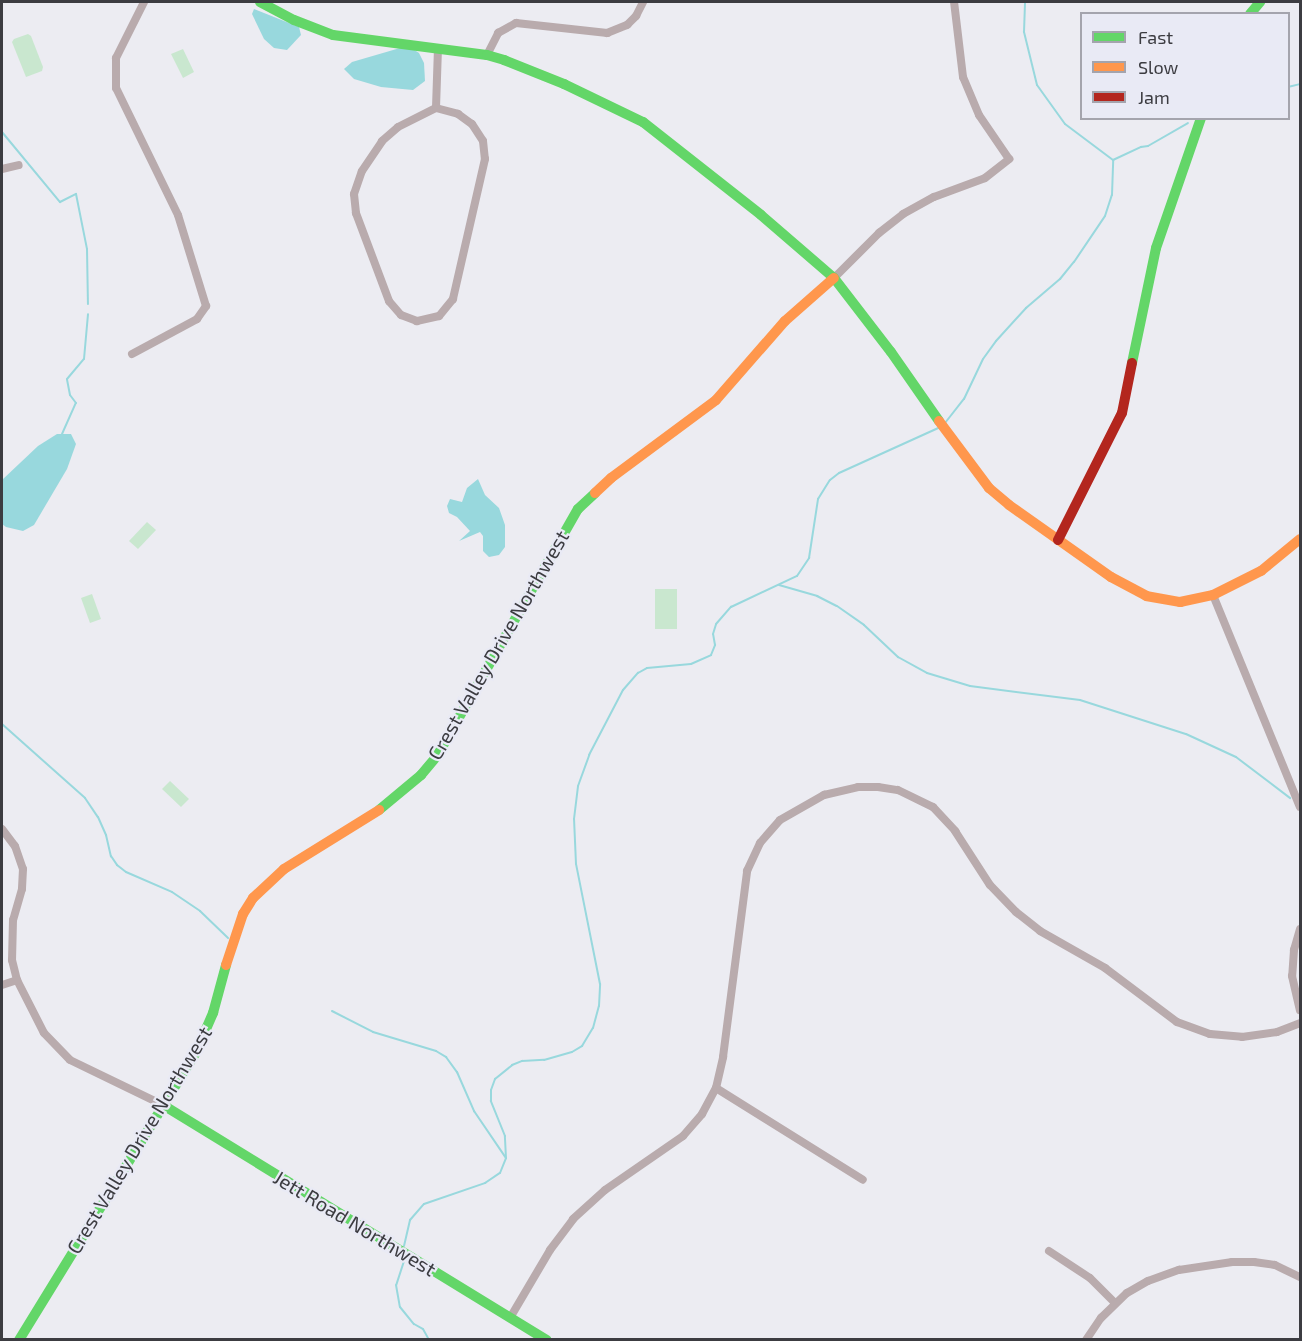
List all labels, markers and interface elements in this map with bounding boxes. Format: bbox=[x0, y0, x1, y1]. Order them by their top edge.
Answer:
legend bbox=[1080, 12, 1290, 120]
text: Fast bbox=[1138, 26, 1173, 48]
text: Slow bbox=[1138, 56, 1178, 78]
text: Jam bbox=[1138, 86, 1170, 108]
street label: Crest Valley Drive Northwest bbox=[422, 526, 574, 764]
street label: Crest Valley Drive Northwest bbox=[61, 1022, 217, 1258]
street label: Jett Road Northwest bbox=[269, 1165, 441, 1281]

